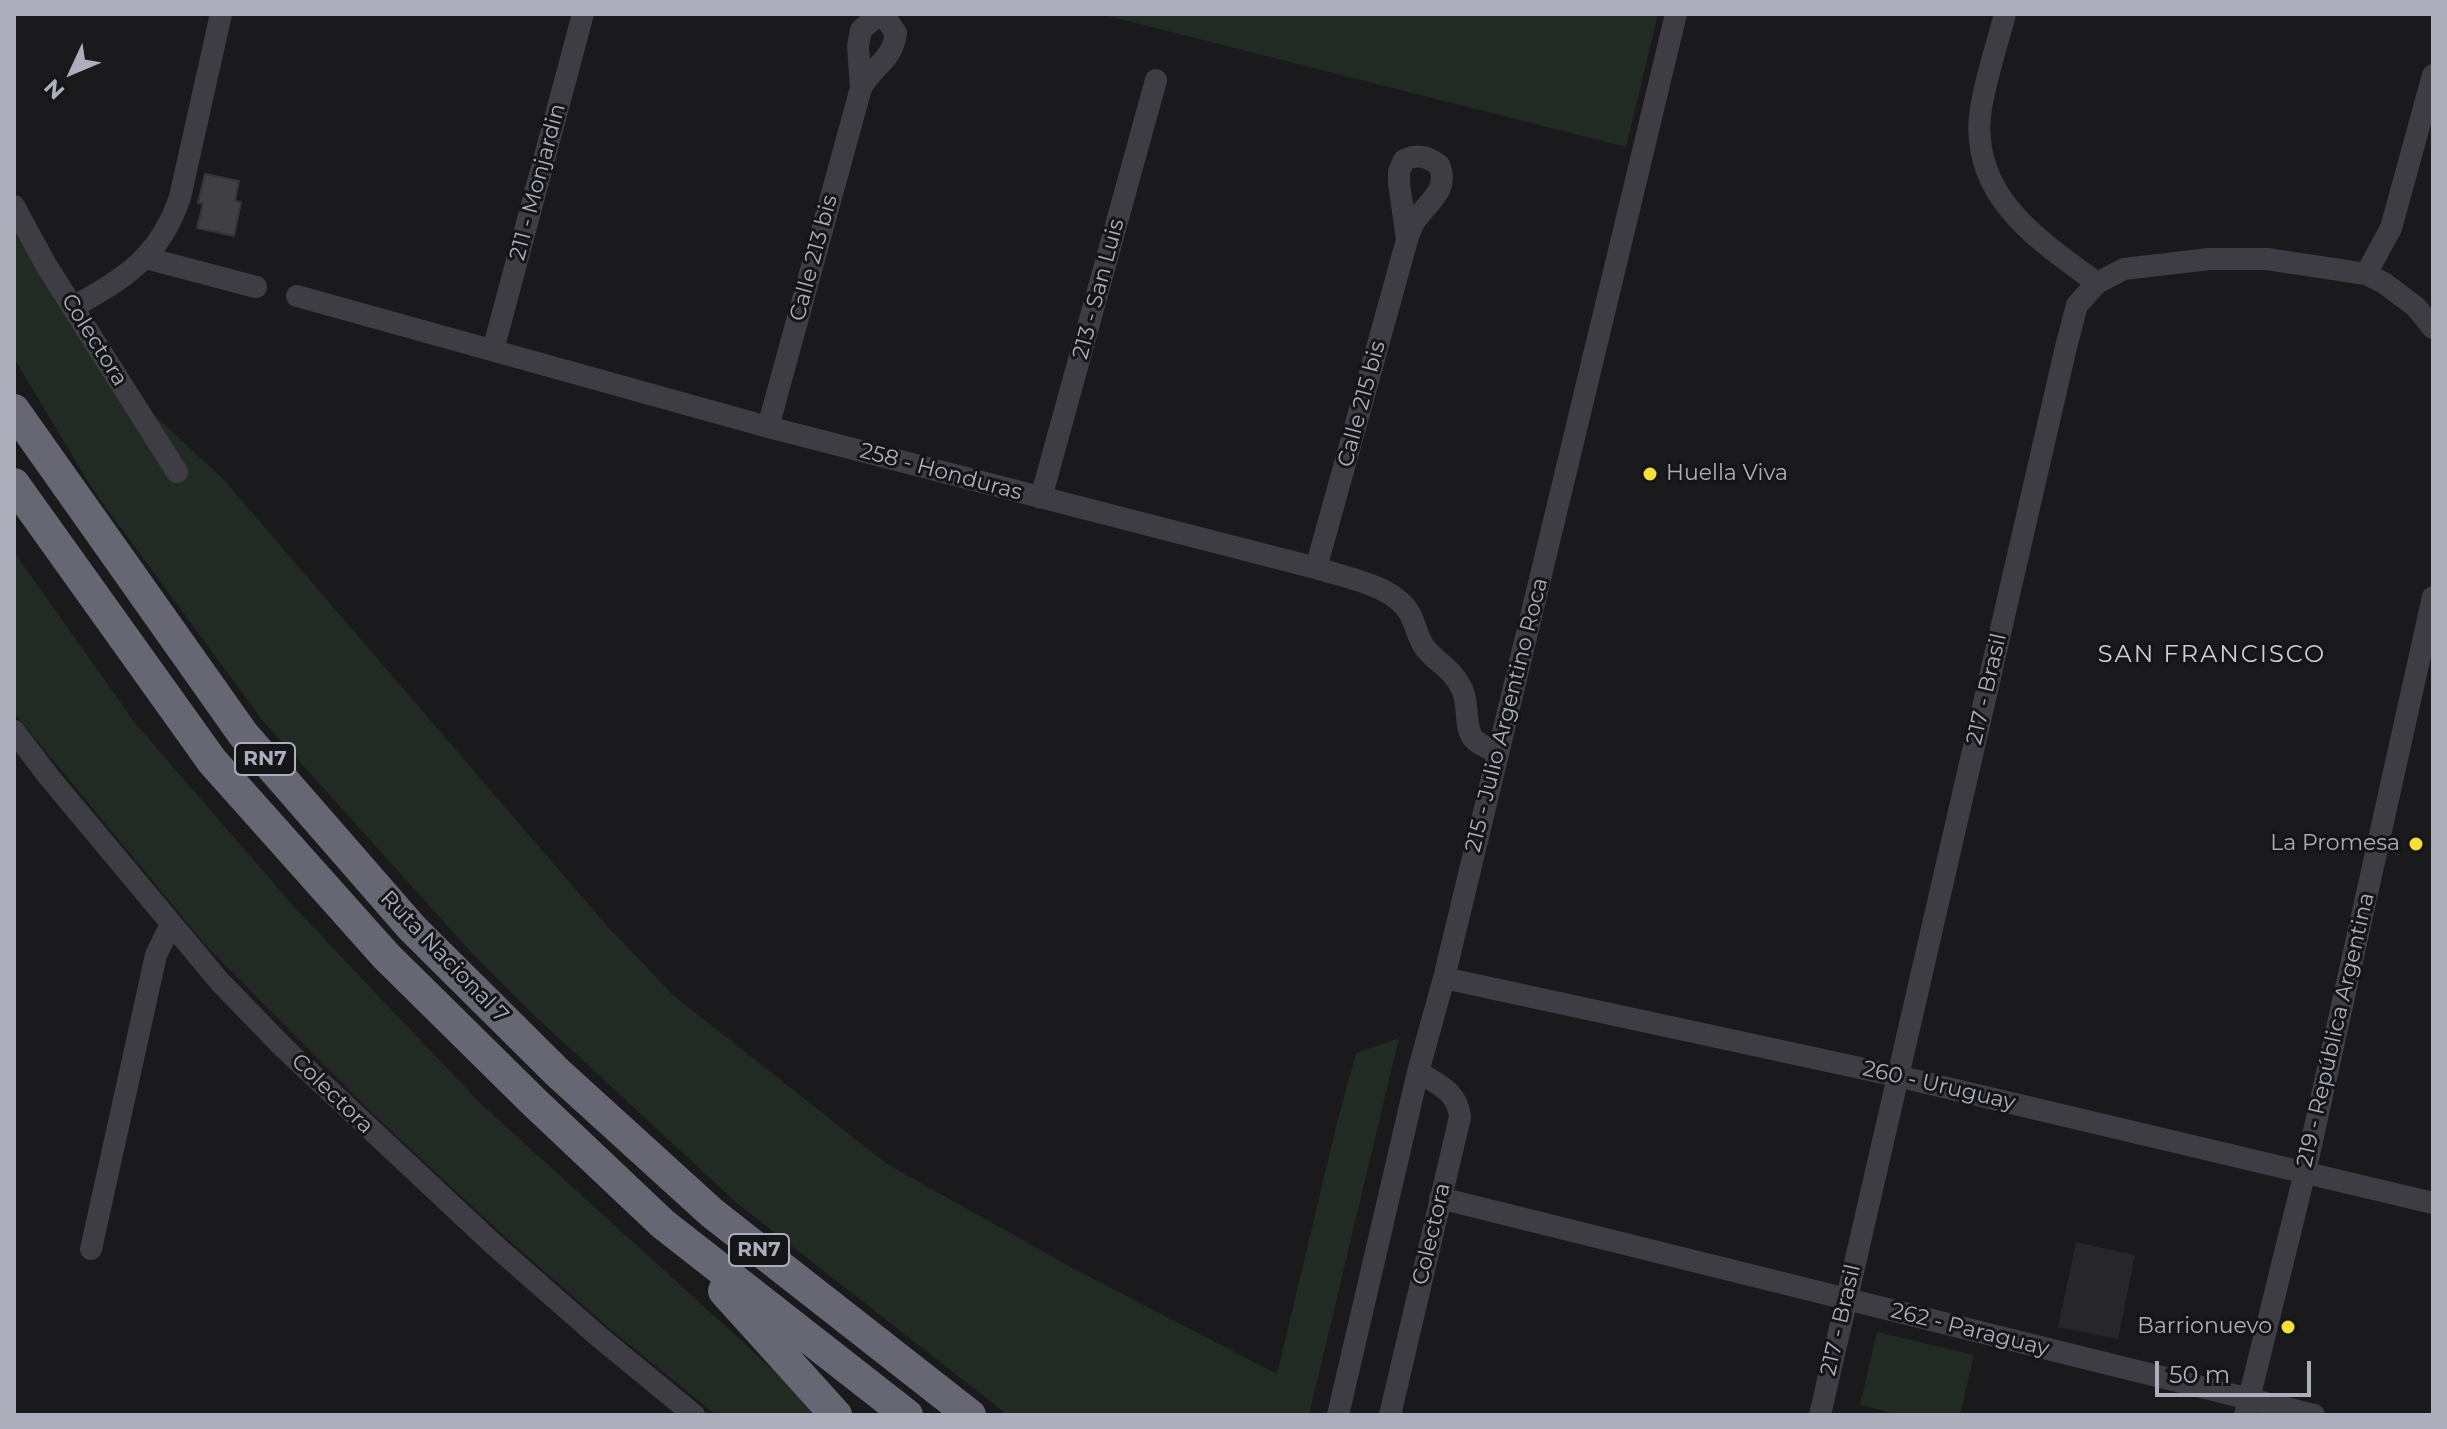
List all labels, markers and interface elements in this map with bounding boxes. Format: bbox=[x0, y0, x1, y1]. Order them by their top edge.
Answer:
north arrow bbox=[32, 32, 112, 112]
text: N bbox=[38, 73, 70, 105]
street label: 211 - Monjardin bbox=[504, 101, 572, 263]
street label: Calle 213 bis bbox=[784, 192, 844, 324]
street label: 213 - San Luis bbox=[1068, 216, 1130, 362]
street label: Colectora bbox=[55, 289, 133, 391]
street label: Calle 215 bis bbox=[1332, 338, 1392, 470]
street label: 258 - Honduras bbox=[857, 438, 1025, 506]
place label: Huella Viva bbox=[1666, 461, 1788, 487]
marker: Huella Viva bbox=[1641, 465, 1659, 483]
street label: 215 - Julio Argentino Roca bbox=[1460, 575, 1554, 855]
street label: 217 - Brasil bbox=[1961, 631, 2013, 747]
district label: SAN FRANCISCO bbox=[2098, 641, 2326, 669]
road number: RN7 bbox=[235, 743, 295, 775]
place label: La Promesa bbox=[2270, 831, 2400, 857]
marker: La Promesa bbox=[2407, 835, 2425, 853]
street label: Ruta Nacional 7 bbox=[374, 886, 514, 1028]
street label: 219 - República Argentina bbox=[2292, 890, 2380, 1170]
street label: Colectora bbox=[285, 1048, 379, 1140]
street label: 260 - Uruguay bbox=[1860, 1056, 2018, 1116]
street label: Colectora bbox=[1407, 1180, 1457, 1288]
road number: RN7 bbox=[729, 1234, 789, 1266]
street label: 217 - Brasil bbox=[1815, 1262, 1867, 1378]
street label: 262 - Paraguay bbox=[1888, 1298, 2052, 1362]
place label: Barrionuevo bbox=[2137, 1314, 2272, 1340]
marker: Barrionuevo bbox=[2279, 1318, 2297, 1336]
scale bar bbox=[2159, 1345, 2315, 1395]
text: 50 m bbox=[2169, 1360, 2230, 1389]

